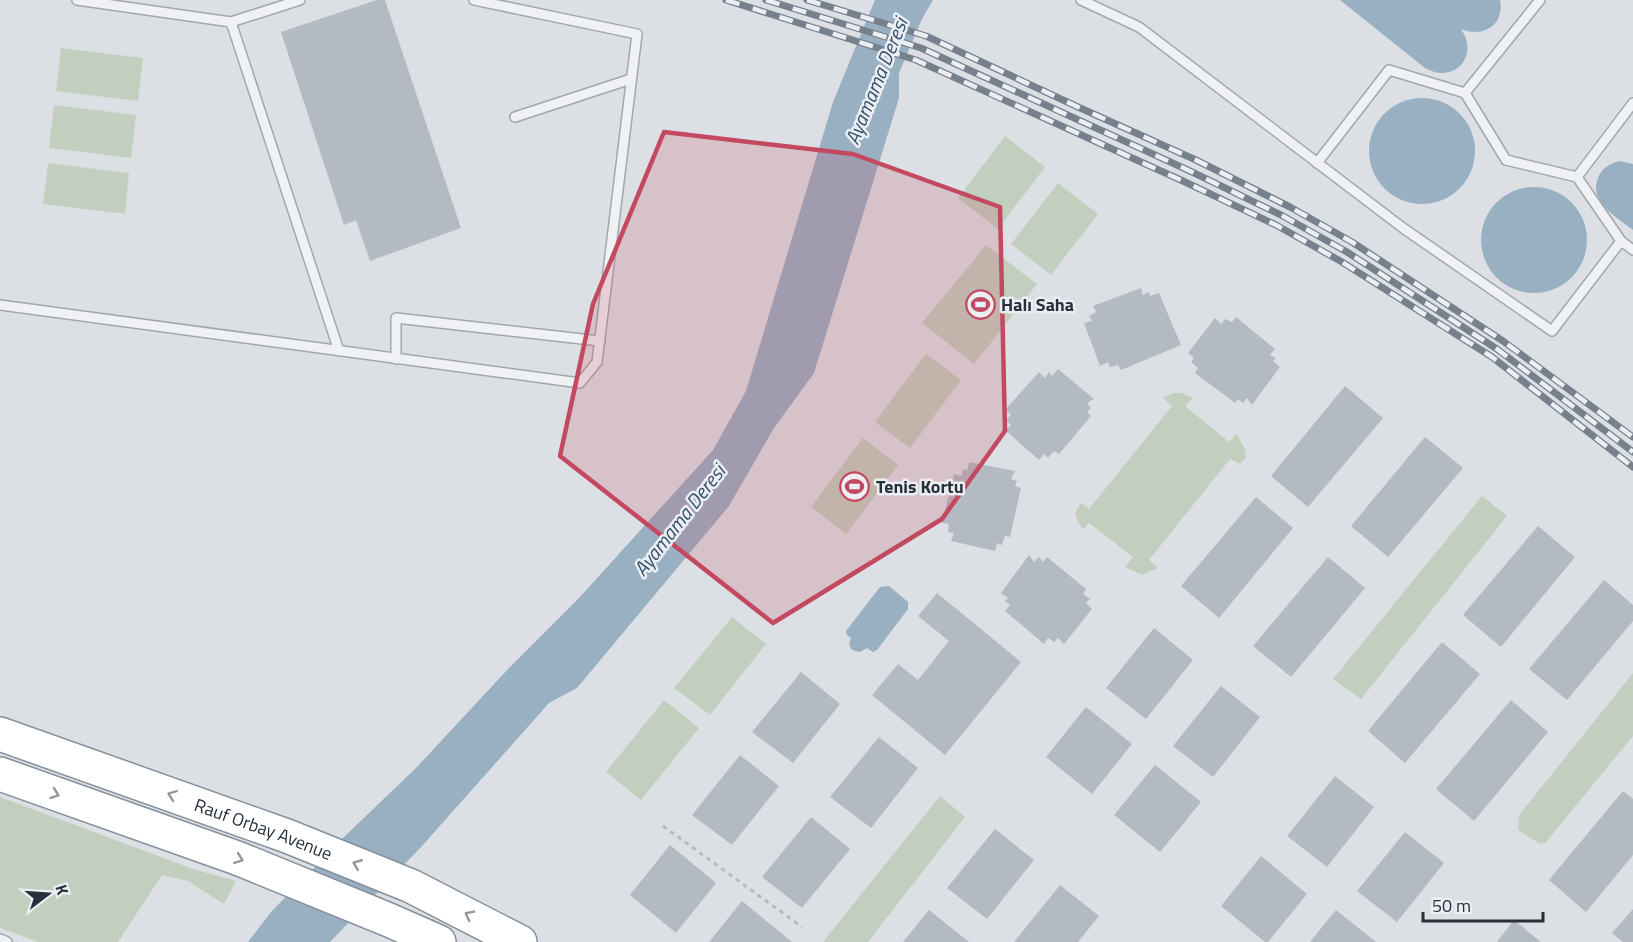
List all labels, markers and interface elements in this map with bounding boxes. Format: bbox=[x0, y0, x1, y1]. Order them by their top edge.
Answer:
water label: Ayamama Deresi bbox=[836, 10, 917, 149]
sports icon: Halı Saha bbox=[964, 288, 996, 320]
place label: Halı Saha bbox=[1001, 291, 1074, 318]
water label: Ayamama Deresi bbox=[625, 455, 734, 582]
sports icon: Tenis Kortu bbox=[839, 470, 871, 502]
place label: Tenis Kortu bbox=[876, 473, 964, 500]
one-way arrow bbox=[49, 787, 60, 800]
one-way arrow bbox=[168, 790, 178, 803]
street label: Rauf Orbay Avenue bbox=[191, 791, 337, 866]
one-way arrow bbox=[233, 852, 244, 865]
one-way arrow bbox=[352, 859, 363, 871]
north arrow bbox=[18, 864, 78, 924]
text: K bbox=[49, 882, 75, 898]
scale bar bbox=[1423, 885, 1543, 923]
text: 50 m bbox=[1432, 892, 1471, 919]
one-way arrow bbox=[464, 910, 475, 922]

